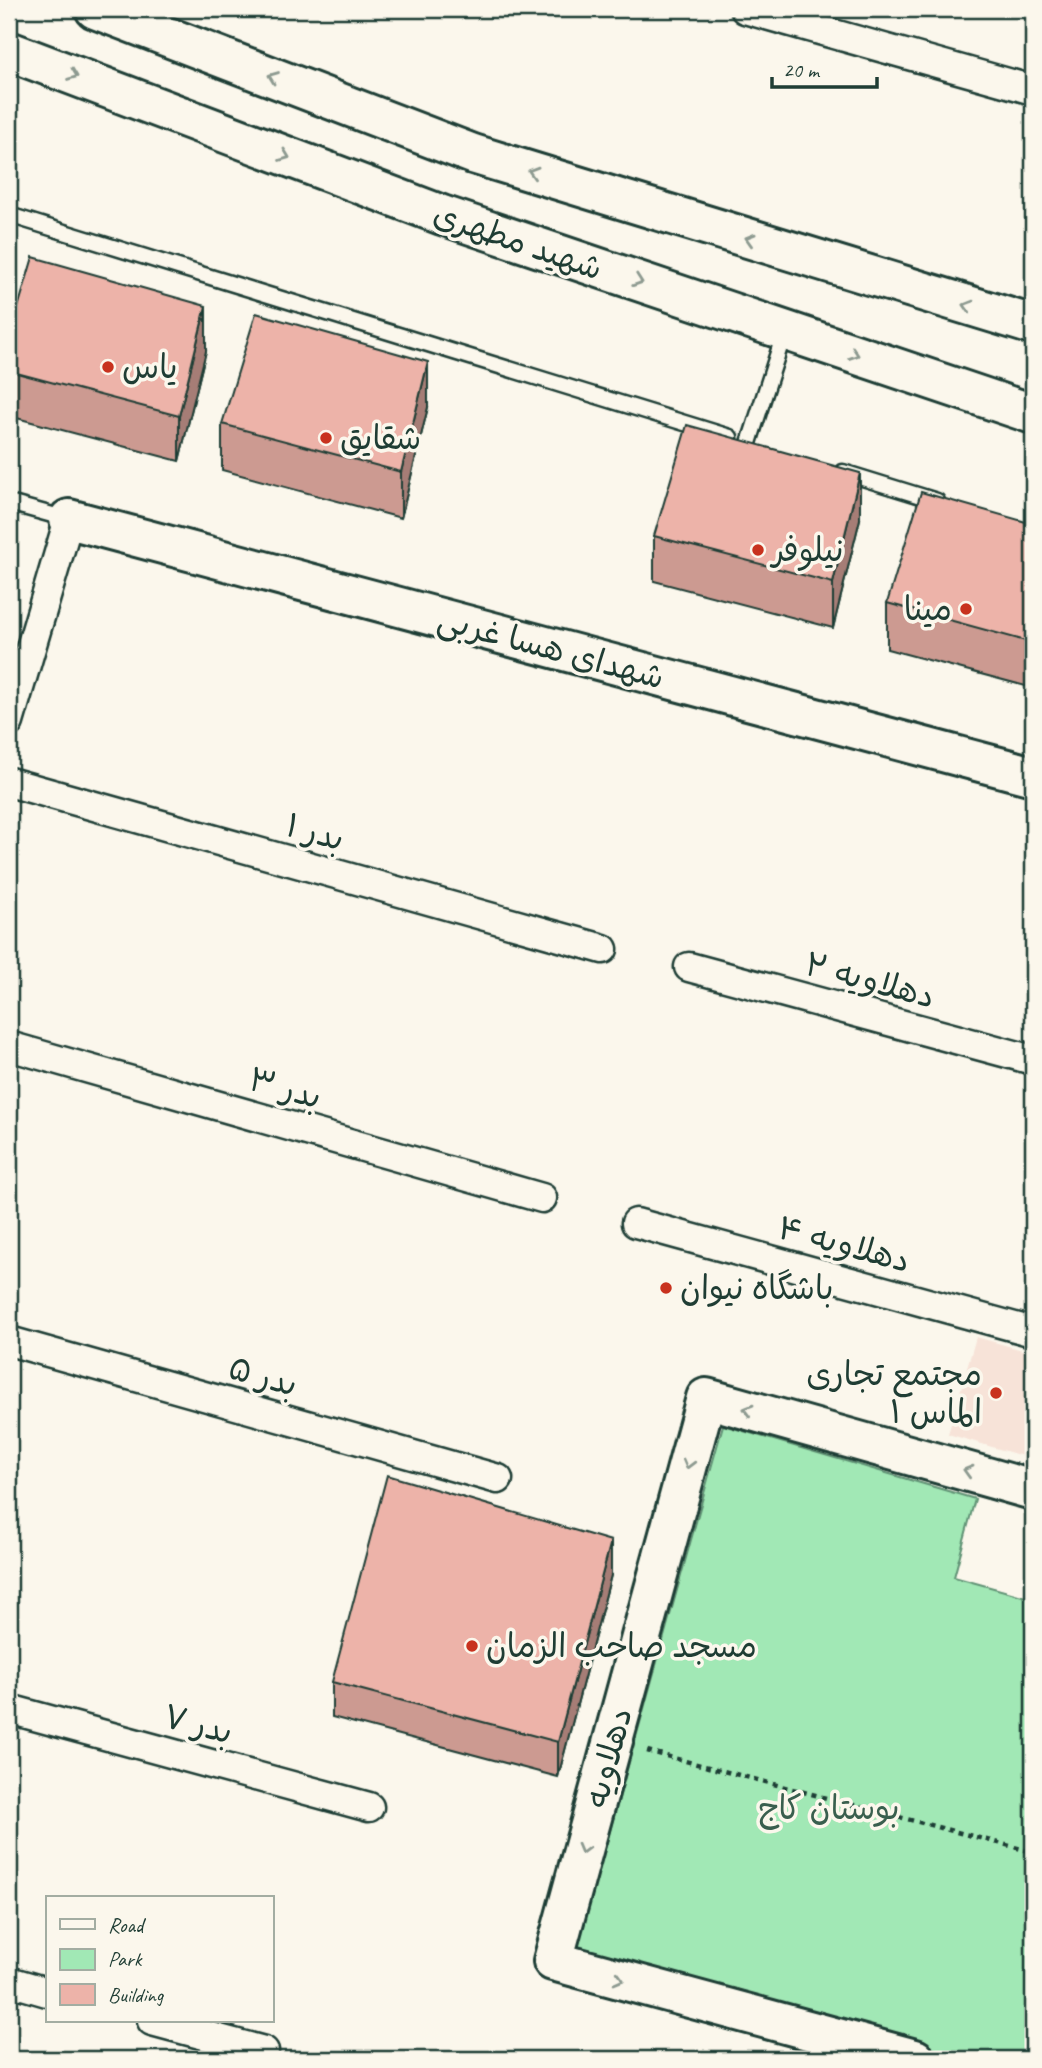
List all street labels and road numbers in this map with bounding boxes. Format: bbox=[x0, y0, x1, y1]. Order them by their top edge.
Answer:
street label: شهید مطهری bbox=[428, 192, 608, 290]
street label: شهدای هسا غربی bbox=[433, 598, 669, 698]
street label: بدر ۱ bbox=[281, 804, 349, 860]
street label: دهلاویه ۲ bbox=[800, 942, 940, 1018]
street label: بدر ۳ bbox=[244, 1058, 326, 1118]
street label: دهلاویه ۴ bbox=[773, 1206, 915, 1282]
street label: بدر ۵ bbox=[224, 1346, 302, 1406]
street label: بدر ۷ bbox=[159, 1695, 237, 1753]
street label: دهلاویه bbox=[574, 1703, 642, 1813]

